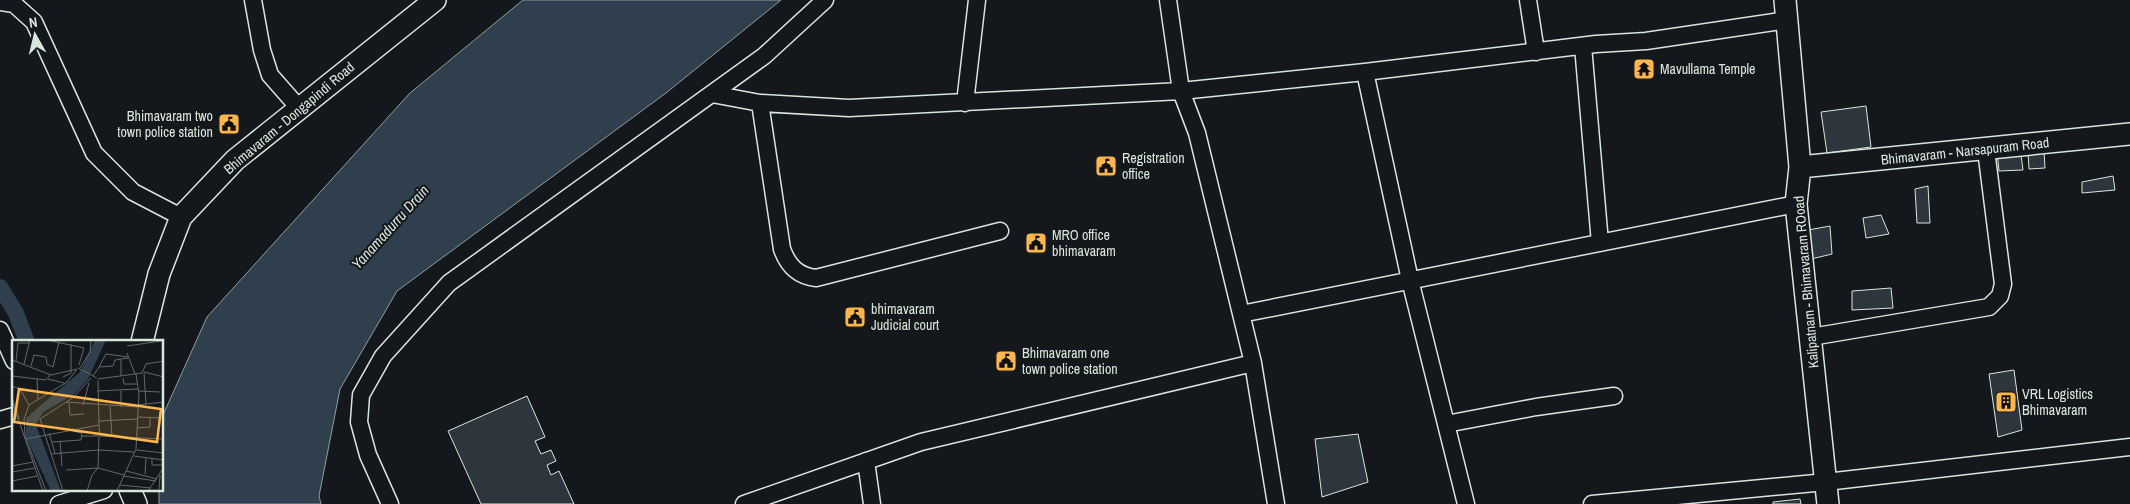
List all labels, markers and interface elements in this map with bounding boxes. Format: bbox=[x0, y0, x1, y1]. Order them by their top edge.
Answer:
north arrow bbox=[10, 10, 60, 60]
text: N bbox=[28, 13, 39, 32]
temple icon: Mavullama Temple bbox=[1632, 57, 1656, 81]
street label: Bhimavaram - Dongapindi Road bbox=[220, 58, 358, 178]
place label: Mavullama Temple bbox=[1660, 60, 1756, 78]
place label: Bhimavaram two town police station bbox=[117, 107, 213, 141]
public building icon: Bhimavaram two town police station bbox=[217, 112, 241, 136]
street label: Bhimavaram - Narsapuram Road bbox=[1880, 133, 2050, 169]
place label: Registration office bbox=[1122, 149, 1185, 183]
public building icon: Registration office bbox=[1094, 154, 1118, 178]
water label: Yanamadurru Drain bbox=[346, 180, 434, 274]
street label: Kalipatnam - Bhimavaram ROoad bbox=[1789, 195, 1823, 369]
place label: MRO office bhimavaram bbox=[1052, 226, 1116, 260]
public building icon: MRO office bhimavaram bbox=[1024, 231, 1048, 255]
place label: bhimavaram Judicial court bbox=[871, 300, 939, 334]
public building icon: bhimavaram Judicial court bbox=[843, 305, 867, 329]
inset map bbox=[12, 340, 164, 492]
place label: Bhimavaram one town police station bbox=[1022, 344, 1118, 378]
public building icon: Bhimavaram one town police station bbox=[994, 349, 1018, 373]
place label: VRL Logistics Bhimavaram bbox=[2022, 385, 2093, 419]
building icon: VRL Logistics Bhimavaram bbox=[1994, 390, 2018, 414]

